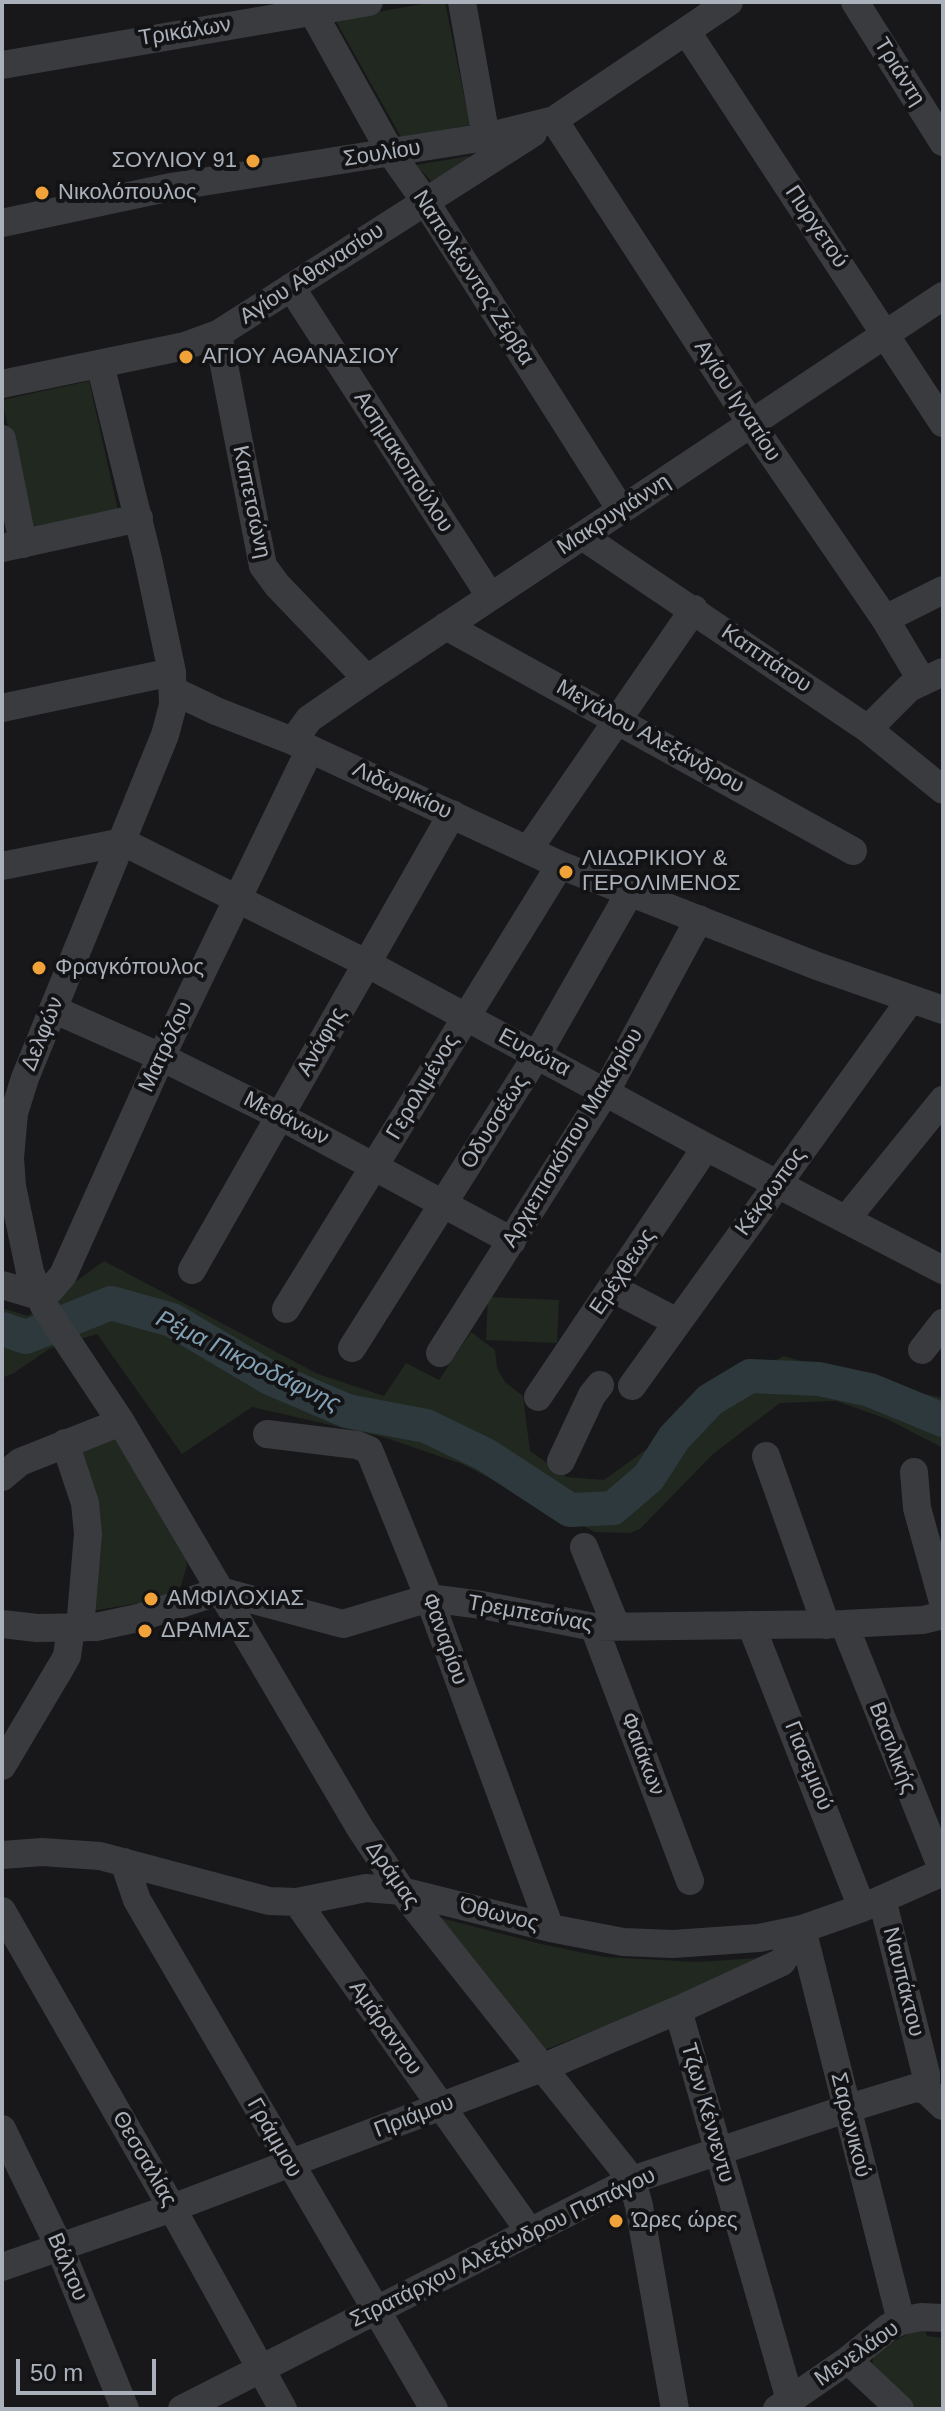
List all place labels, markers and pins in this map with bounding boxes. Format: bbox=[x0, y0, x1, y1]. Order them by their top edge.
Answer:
place label: ΣΟΥΛΙΟΥ 91 bbox=[111, 148, 237, 174]
marker: ΣΟΥΛΙΟΥ 91 bbox=[244, 152, 262, 170]
place label: Νικολόπουλος bbox=[58, 180, 197, 206]
marker: Νικολόπουλος bbox=[33, 184, 51, 202]
place label: ΑΓΙΟΥ ΑΘΑΝΑΣΙΟΥ bbox=[202, 344, 399, 370]
marker: ΑΓΙΟΥ ΑΘΑΝΑΣΙΟΥ bbox=[177, 348, 195, 366]
place label: ΛΙΔΩΡΙΚΙΟΥ & ΓΕΡΟΛΙΜΕΝΟΣ bbox=[582, 846, 741, 898]
marker: ΛΙΔΩΡΙΚΙΟΥ & ΓΕΡΟΛΙΜΕΝΟΣ bbox=[557, 863, 575, 881]
place label: Φραγκόπουλος bbox=[55, 955, 204, 981]
marker: Φραγκόπουλος bbox=[30, 959, 48, 977]
place label: ΑΜΦΙΛΟΧΙΑΣ bbox=[167, 1586, 304, 1612]
marker: ΑΜΦΙΛΟΧΙΑΣ bbox=[142, 1590, 160, 1608]
place label: ΔΡΑΜΑΣ bbox=[161, 1618, 250, 1644]
marker: ΔΡΑΜΑΣ bbox=[136, 1622, 154, 1640]
place label: Ώρες ώρες bbox=[632, 2208, 738, 2234]
marker: Ώρες ώρες bbox=[607, 2212, 625, 2230]

